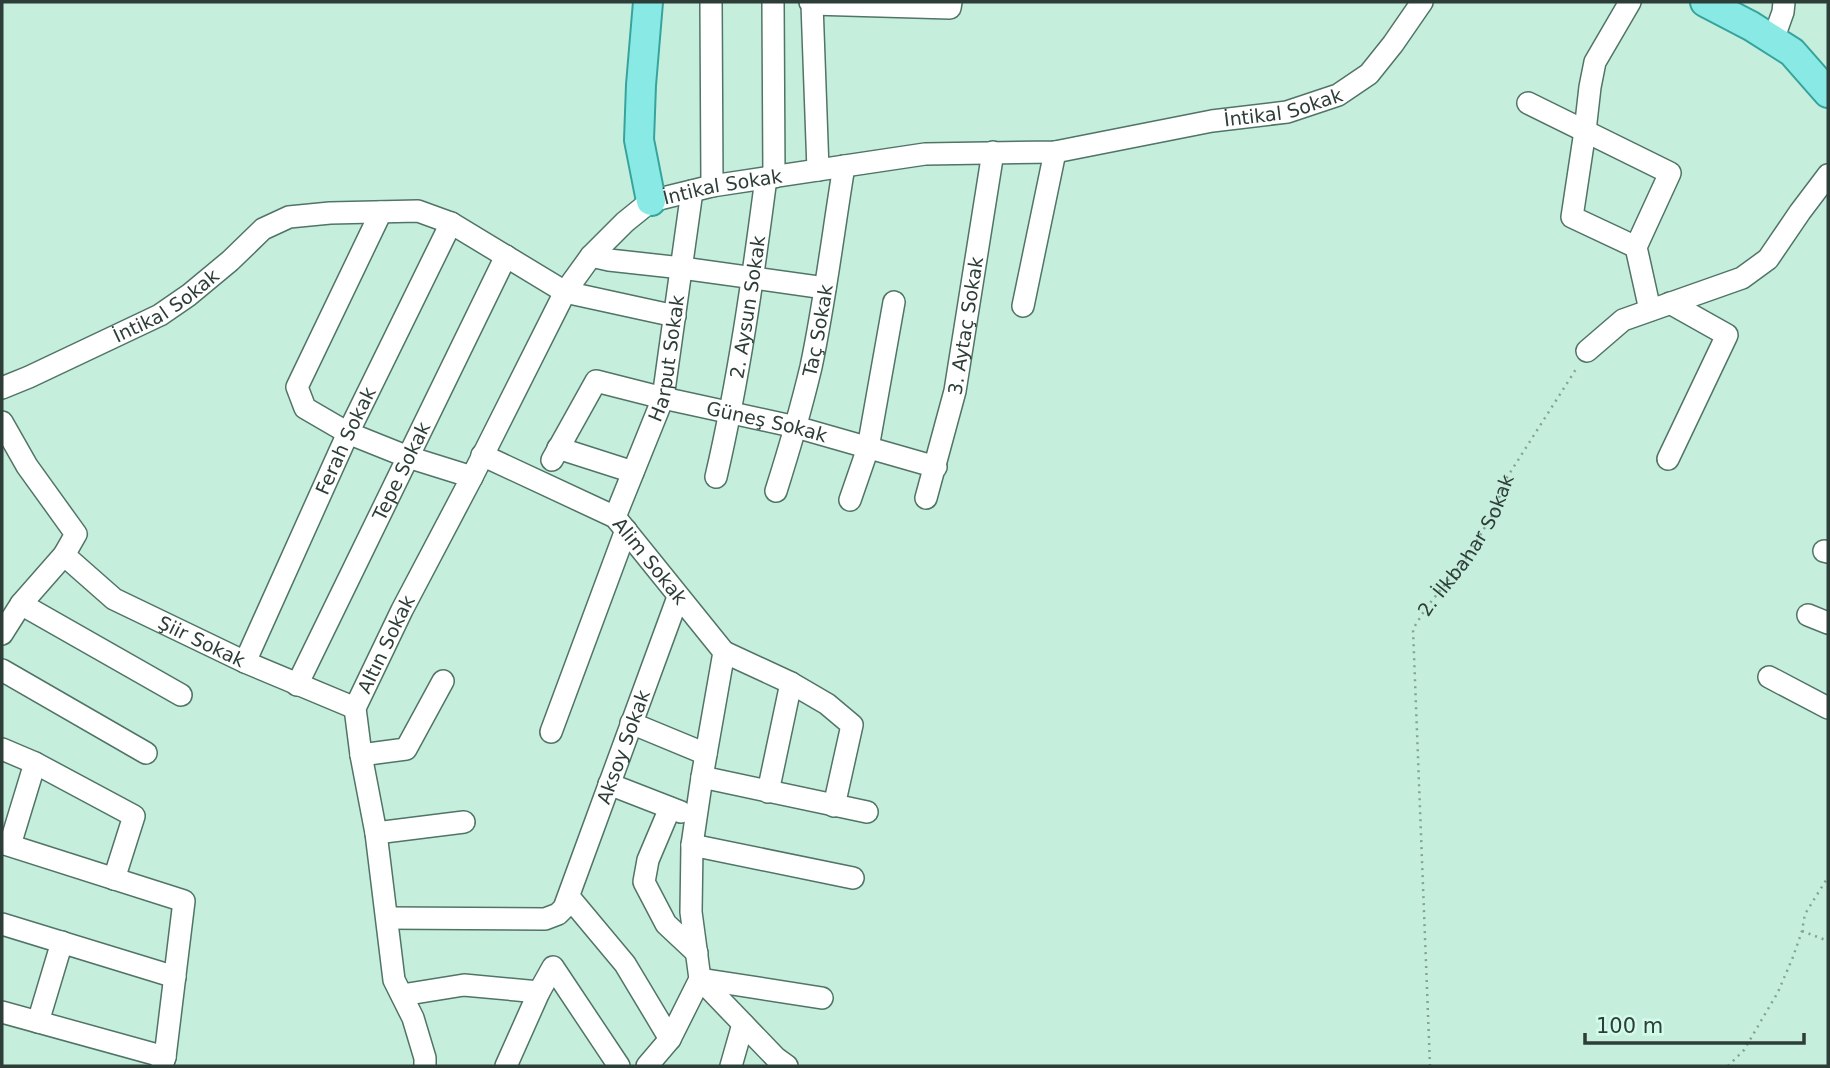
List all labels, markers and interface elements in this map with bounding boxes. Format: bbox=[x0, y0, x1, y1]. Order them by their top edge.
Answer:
street label: İntikal Sokak bbox=[1223, 83, 1345, 130]
street label: İntikal Sokak bbox=[660, 165, 783, 209]
street label: 2. Aysun Sokak bbox=[725, 234, 769, 380]
street label: 3. Aytaç Sokak bbox=[944, 255, 987, 396]
street label: İntikal Sokak bbox=[110, 264, 223, 347]
street label: Taç Sokak bbox=[798, 283, 837, 380]
street label: Harput Sokak bbox=[644, 294, 688, 425]
street label: Ferah Sokak bbox=[311, 383, 380, 498]
street label: Güneş Sokak bbox=[704, 397, 830, 446]
street label: Tepe Sokak bbox=[367, 418, 435, 525]
street label: 2. İlkbahar Sokak bbox=[1413, 471, 1518, 620]
street label: Alim Sokak bbox=[609, 513, 692, 609]
street label: Altın Sokak bbox=[353, 591, 419, 697]
street label: Şiir Sokak bbox=[155, 611, 249, 671]
street label: Aksoy Sokak bbox=[592, 687, 654, 807]
scale bar bbox=[1585, 1002, 1804, 1046]
text: 100 m bbox=[1596, 1014, 1663, 1038]

